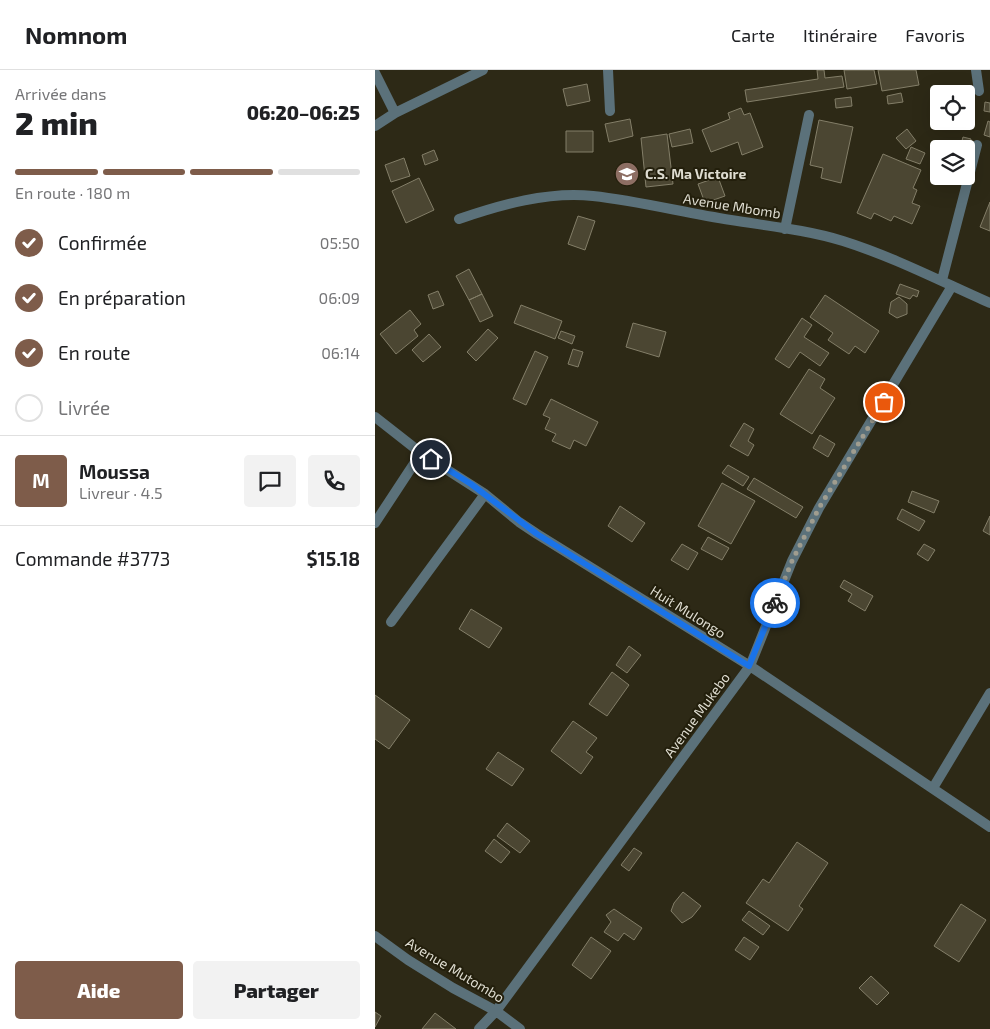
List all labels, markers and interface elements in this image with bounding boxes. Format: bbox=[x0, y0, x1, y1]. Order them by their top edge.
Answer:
text: Nomnom bbox=[25, 20, 127, 49]
text: Carte bbox=[731, 24, 775, 46]
text: Itinéraire bbox=[803, 24, 877, 46]
text: Favoris bbox=[905, 24, 965, 46]
text: Arrivée dans bbox=[15, 84, 106, 103]
map controls bbox=[930, 85, 975, 185]
button: locate bbox=[930, 85, 975, 130]
text: 06:20–06:25 bbox=[247, 101, 360, 124]
text: 2 min bbox=[15, 103, 98, 141]
button: layers bbox=[930, 140, 975, 185]
school or university icon: C.S. Ma Victoire bbox=[614, 161, 640, 187]
place label: C.S. Ma Victoire bbox=[645, 165, 746, 182]
text: En route · 180 m bbox=[15, 183, 130, 202]
street label: Avenue Mbomb bbox=[682, 189, 782, 222]
icon: check bbox=[15, 229, 43, 257]
text: Confirmée bbox=[58, 231, 147, 254]
text: 05:50 bbox=[320, 233, 360, 252]
icon: check bbox=[15, 284, 43, 312]
text: En préparation bbox=[58, 286, 186, 309]
text: 06:09 bbox=[319, 288, 360, 307]
icon: check bbox=[15, 339, 43, 367]
text: En route bbox=[58, 341, 130, 364]
text: 06:14 bbox=[321, 343, 360, 362]
pin bbox=[863, 381, 905, 423]
icon: bag bbox=[870, 388, 898, 416]
text: Livrée bbox=[58, 396, 110, 419]
pin bbox=[410, 438, 452, 480]
icon: home bbox=[417, 445, 445, 473]
button: chat bbox=[244, 455, 296, 507]
button: phone bbox=[308, 455, 360, 507]
text: Moussa bbox=[79, 460, 150, 483]
text: M bbox=[32, 469, 50, 492]
text: Livreur · 4.5 bbox=[79, 483, 163, 502]
text: Commande #3773 bbox=[15, 547, 170, 570]
text: $15.18 bbox=[306, 547, 360, 570]
courier bbox=[750, 578, 800, 628]
street label: Huit Mulongo bbox=[648, 582, 729, 641]
icon: bike bbox=[761, 589, 789, 617]
street label: Avenue Mukebo bbox=[660, 669, 733, 760]
street label: Avenue Mutombo bbox=[403, 933, 508, 1006]
button: Aide bbox=[15, 961, 183, 1019]
button: Partager bbox=[193, 961, 360, 1019]

